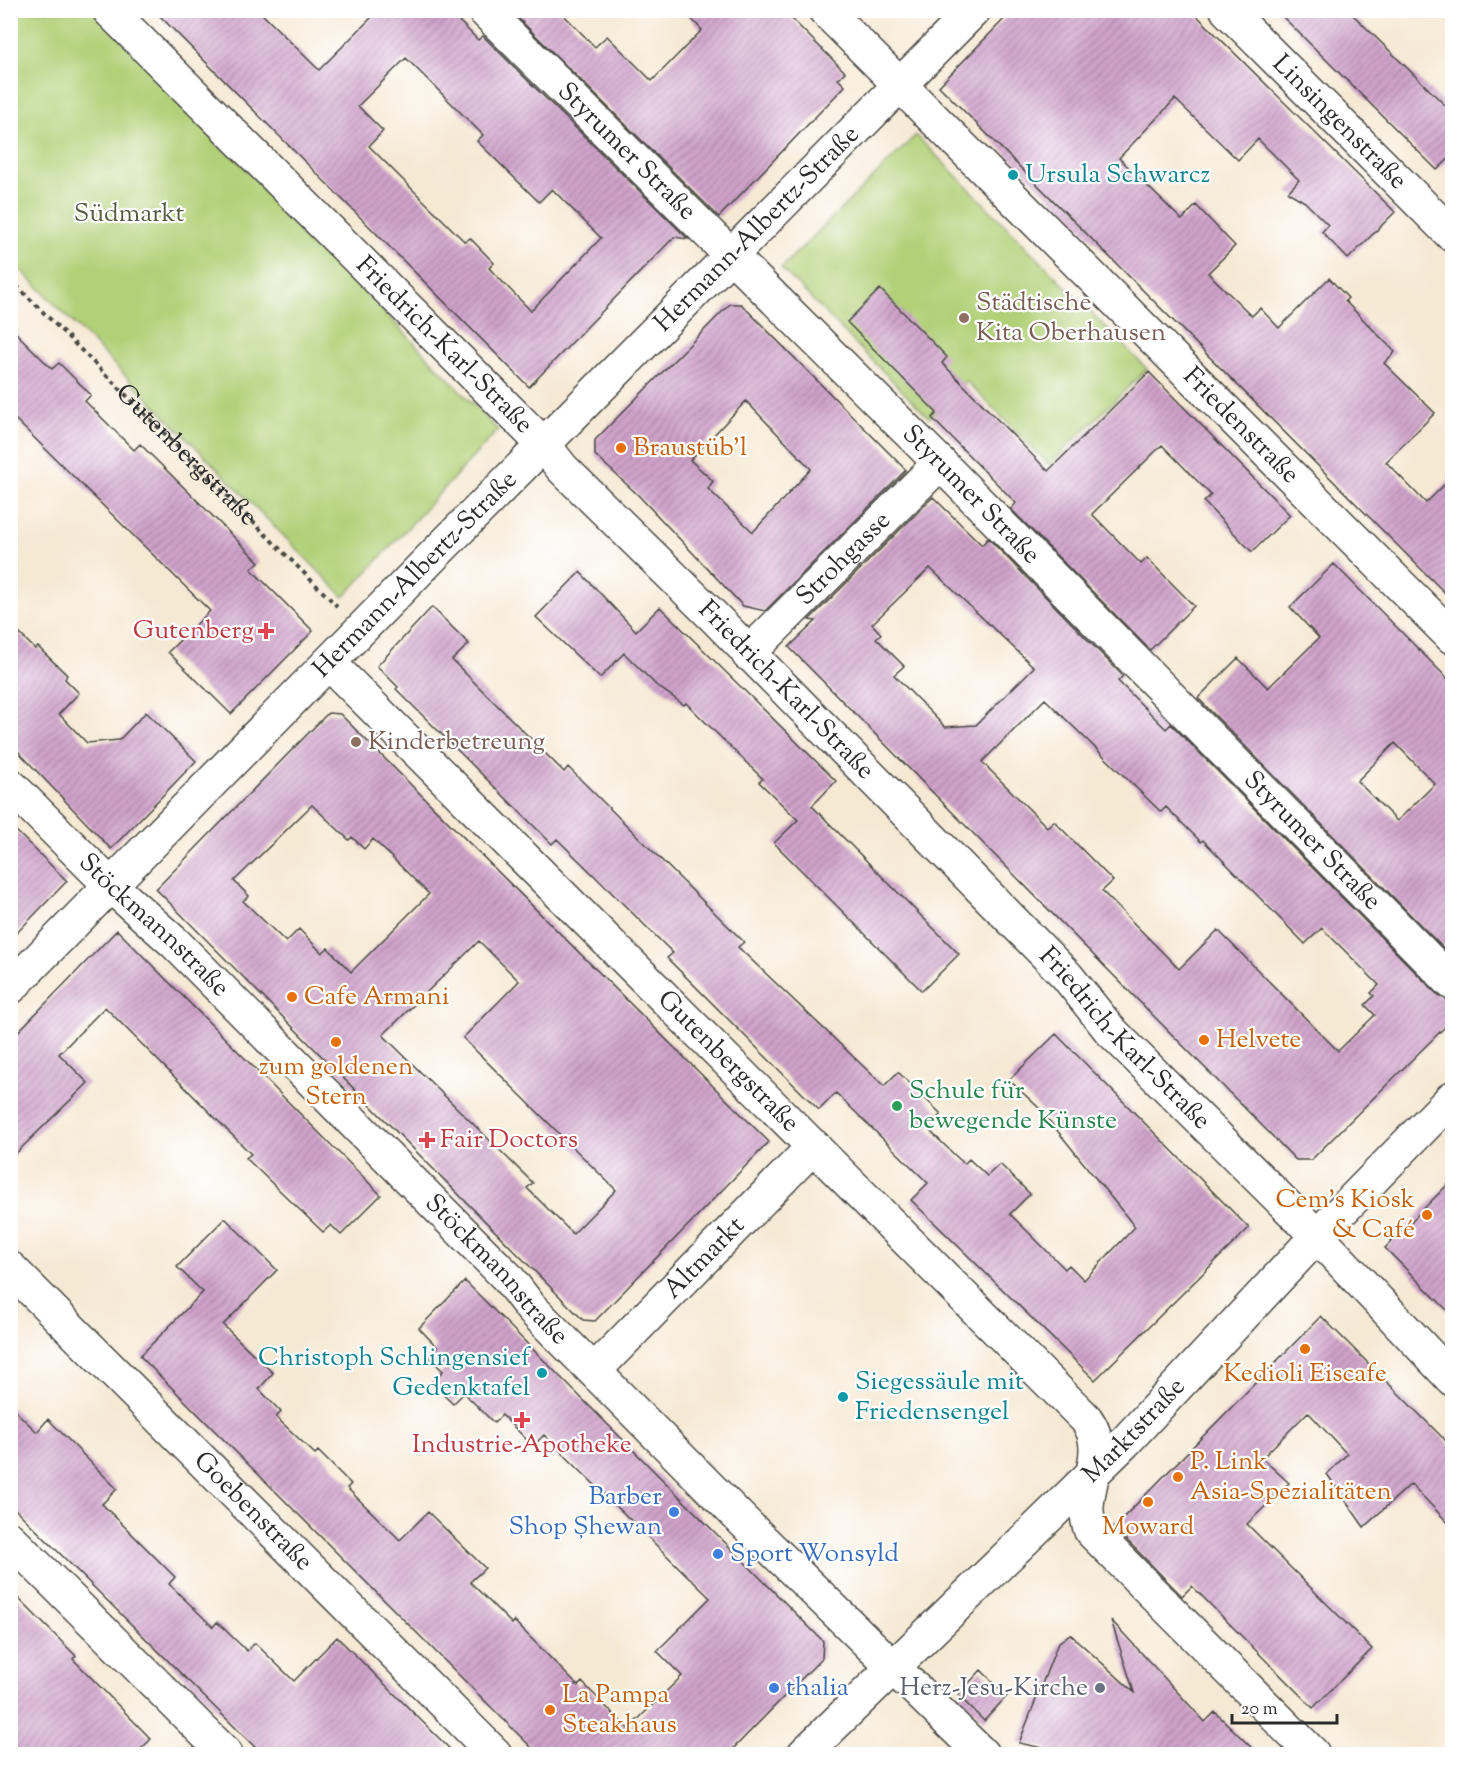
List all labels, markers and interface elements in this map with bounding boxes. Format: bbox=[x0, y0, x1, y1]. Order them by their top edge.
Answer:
street label: Linsingenstraße bbox=[1263, 46, 1415, 198]
street label: Styrumer Straße bbox=[549, 74, 704, 229]
street label: Hermann-Albertz-Straße bbox=[646, 117, 868, 341]
place label: Ursula Schwarcz bbox=[1025, 157, 1211, 194]
marker: Ursula Schwarcz bbox=[1006, 168, 1020, 182]
park label: Südmarkt bbox=[74, 196, 184, 233]
street label: Friedrich-Karl-Straße bbox=[347, 248, 541, 442]
place label: Städtische Kita Oberhausen bbox=[976, 285, 1166, 352]
marker: Städtische Kita Oberhausen bbox=[957, 311, 971, 325]
street label: Friedenstraße bbox=[1174, 359, 1308, 493]
street label: Gutenbergstraße bbox=[107, 376, 266, 535]
street label: Styrumer Straße bbox=[894, 417, 1048, 573]
place label: Braustüb'l bbox=[633, 430, 747, 467]
marker: Braustüb'l bbox=[614, 441, 628, 455]
street label: Hermann-Albertz-Straße bbox=[304, 462, 526, 687]
street label: Strohgasse bbox=[788, 503, 899, 614]
street label: Friedrich-Karl-Straße bbox=[689, 592, 883, 788]
place label: Gutenberg bbox=[133, 613, 254, 650]
marker: Gutenberg bbox=[259, 624, 273, 638]
place label: Kinderbetreung bbox=[368, 724, 545, 761]
marker: Kinderbetreung bbox=[349, 735, 363, 749]
street label: Styrumer Straße bbox=[1235, 763, 1389, 919]
street label: Stöckmannstraße bbox=[70, 845, 238, 1006]
street label: Friedrich-Karl-Straße bbox=[1030, 939, 1219, 1139]
place label: Cafe Armani bbox=[304, 979, 449, 1016]
street label: Gutenbergstraße bbox=[649, 982, 808, 1141]
marker: Cafe Armani bbox=[285, 990, 299, 1004]
place label: Helvete bbox=[1216, 1022, 1301, 1059]
marker: Helvete bbox=[1197, 1033, 1211, 1047]
marker: zum goldenen Stern bbox=[329, 1035, 343, 1049]
place label: zum goldenen Stern bbox=[259, 1049, 413, 1116]
place label: Schule für bewegende Künste bbox=[909, 1073, 1117, 1140]
marker: Schule für bewegende Künste bbox=[890, 1099, 904, 1113]
place label: Fair Doctors bbox=[440, 1122, 578, 1159]
marker: Fair Doctors bbox=[418, 1131, 436, 1149]
place label: Cem's Kiosk & Café bbox=[1275, 1182, 1415, 1249]
street label: Stöckmannstraße bbox=[416, 1186, 577, 1354]
street label: Altmarkt bbox=[655, 1208, 754, 1308]
marker: Cem's Kiosk & Café bbox=[1420, 1208, 1434, 1222]
place label: Christoph Schlingensief Gedenktafel bbox=[258, 1340, 531, 1407]
marker: Kedioli Eiscafe bbox=[1298, 1342, 1312, 1356]
place label: Kedioli Eiscafe bbox=[1223, 1356, 1387, 1393]
place label: Siegessäule mit Friedensengel bbox=[855, 1364, 1024, 1431]
marker: Christoph Schlingensief Gedenktafel bbox=[535, 1366, 549, 1380]
street label: Marktstraße bbox=[1074, 1370, 1194, 1492]
marker: Siegessäule mit Friedensengel bbox=[836, 1390, 850, 1404]
marker: Industrie-Apotheke bbox=[515, 1413, 529, 1427]
place label: Industrie-Apotheke bbox=[412, 1427, 632, 1464]
street label: Goebenstraße bbox=[185, 1443, 321, 1580]
place label: P. Link Asia-Spezialitäten bbox=[1190, 1444, 1392, 1511]
marker: P. Link Asia-Spezialitäten bbox=[1171, 1470, 1185, 1484]
place label: Barber Shop Şhewan bbox=[509, 1479, 662, 1546]
marker: Moward bbox=[1141, 1495, 1155, 1509]
marker: Barber Shop Şhewan bbox=[667, 1505, 681, 1519]
place label: Moward bbox=[1102, 1509, 1195, 1546]
place label: Sport Wonsyld bbox=[730, 1536, 899, 1573]
marker: Sport Wonsyld bbox=[711, 1547, 725, 1561]
place label: thalia bbox=[786, 1670, 849, 1707]
place label: Herz-Jesu-Kirche bbox=[899, 1670, 1088, 1707]
place label: La Pampa Steakhaus bbox=[562, 1677, 677, 1744]
marker: thalia bbox=[767, 1681, 781, 1695]
marker: Herz-Jesu-Kirche bbox=[1093, 1681, 1107, 1695]
scale bar bbox=[1232, 1687, 1337, 1725]
text: 20 m bbox=[1241, 1697, 1278, 1723]
marker: La Pampa Steakhaus bbox=[543, 1703, 557, 1717]

